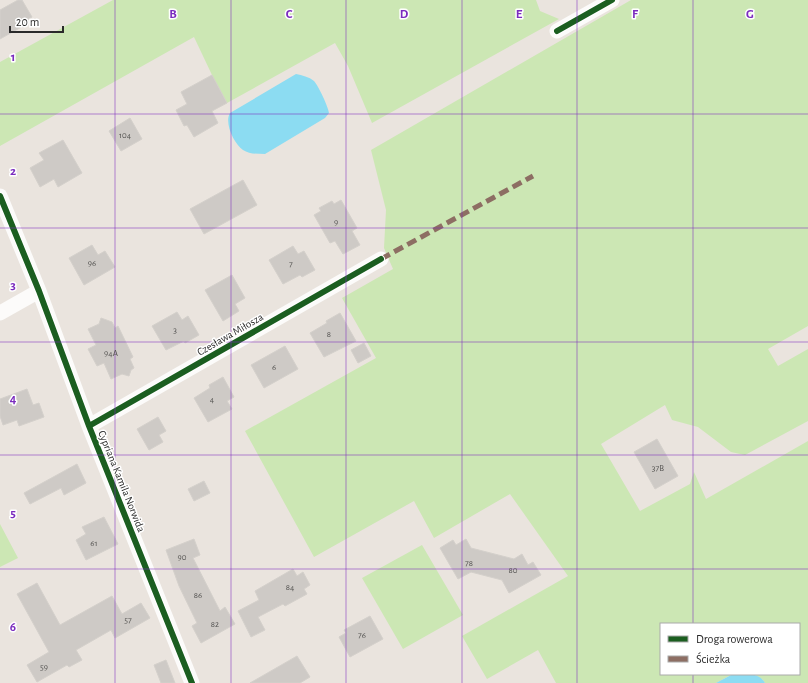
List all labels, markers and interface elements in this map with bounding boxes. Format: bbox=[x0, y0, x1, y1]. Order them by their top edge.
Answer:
scale bar bbox=[10, 8, 63, 34]
text: B bbox=[169, 8, 177, 21]
text: C bbox=[286, 8, 293, 21]
text: D bbox=[400, 8, 409, 21]
text: E bbox=[516, 8, 523, 21]
text: F bbox=[632, 8, 639, 21]
text: G bbox=[746, 8, 754, 21]
text: 20 m bbox=[16, 16, 39, 28]
text: 1 bbox=[11, 51, 15, 64]
house number: 104 bbox=[119, 131, 132, 140]
text: 2 bbox=[10, 165, 16, 178]
house number: 9 bbox=[334, 218, 338, 227]
house number: 96 bbox=[88, 259, 96, 268]
house number: 7 bbox=[289, 260, 293, 269]
text: 3 bbox=[10, 279, 16, 292]
street label: Czesława Miłosza bbox=[195, 311, 265, 358]
house number: 3 bbox=[173, 326, 177, 335]
house number: 8 bbox=[327, 330, 331, 339]
house number: 94A bbox=[104, 349, 118, 358]
house number: 6 bbox=[272, 363, 276, 372]
text: 4 bbox=[10, 393, 17, 406]
house number: 4 bbox=[210, 395, 215, 404]
street label: Cypriana Kamila Norwida bbox=[96, 429, 147, 534]
house number: 37B bbox=[652, 464, 664, 473]
text: 5 bbox=[10, 507, 16, 520]
house number: 61 bbox=[90, 539, 98, 548]
house number: 90 bbox=[178, 553, 187, 562]
house number: 78 bbox=[465, 559, 473, 568]
house number: 80 bbox=[508, 566, 518, 575]
house number: 84 bbox=[286, 583, 295, 592]
house number: 86 bbox=[194, 591, 202, 600]
house number: 57 bbox=[124, 616, 132, 625]
house number: 82 bbox=[211, 620, 219, 629]
text: 6 bbox=[10, 621, 16, 634]
legend bbox=[660, 623, 800, 675]
house number: 76 bbox=[358, 631, 366, 640]
text: Droga rowerowa bbox=[696, 633, 773, 645]
text: Ścieżka bbox=[696, 651, 731, 665]
house number: 59 bbox=[40, 663, 48, 672]

